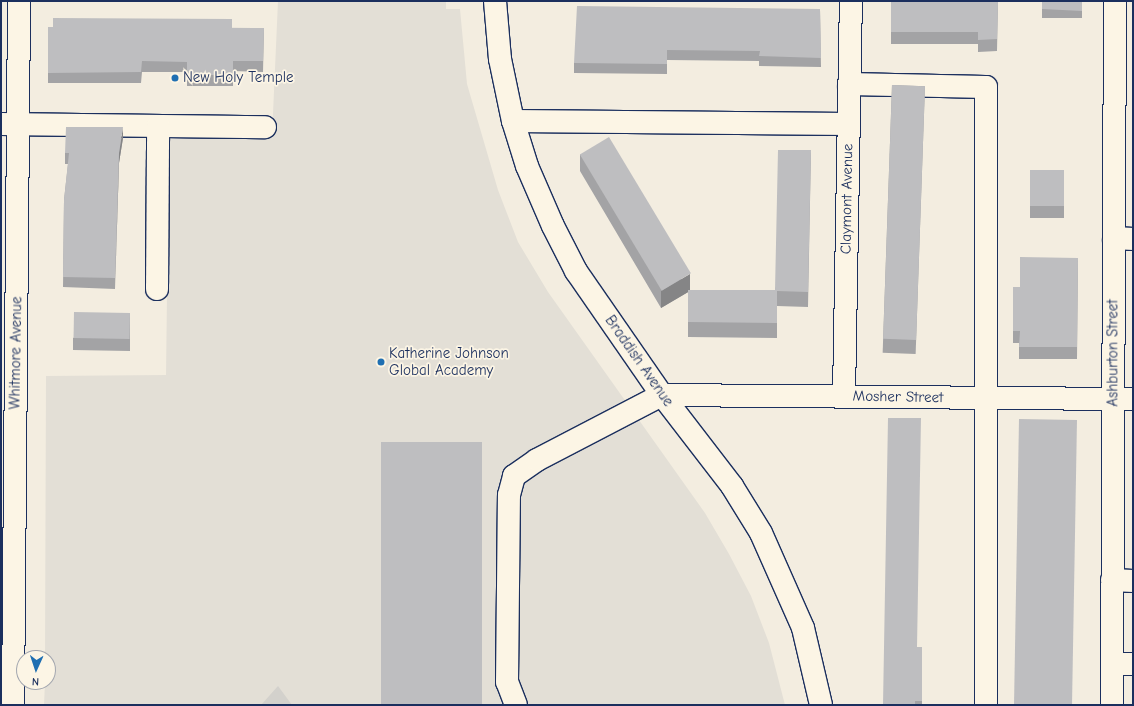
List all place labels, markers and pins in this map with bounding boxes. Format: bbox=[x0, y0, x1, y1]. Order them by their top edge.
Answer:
place label: New Holy Temple bbox=[183, 69, 293, 87]
marker: New Holy Temple bbox=[170, 73, 180, 83]
place label: Katherine Johnson Global Academy bbox=[389, 344, 509, 379]
marker: Katherine Johnson Global Academy bbox=[376, 357, 386, 367]

